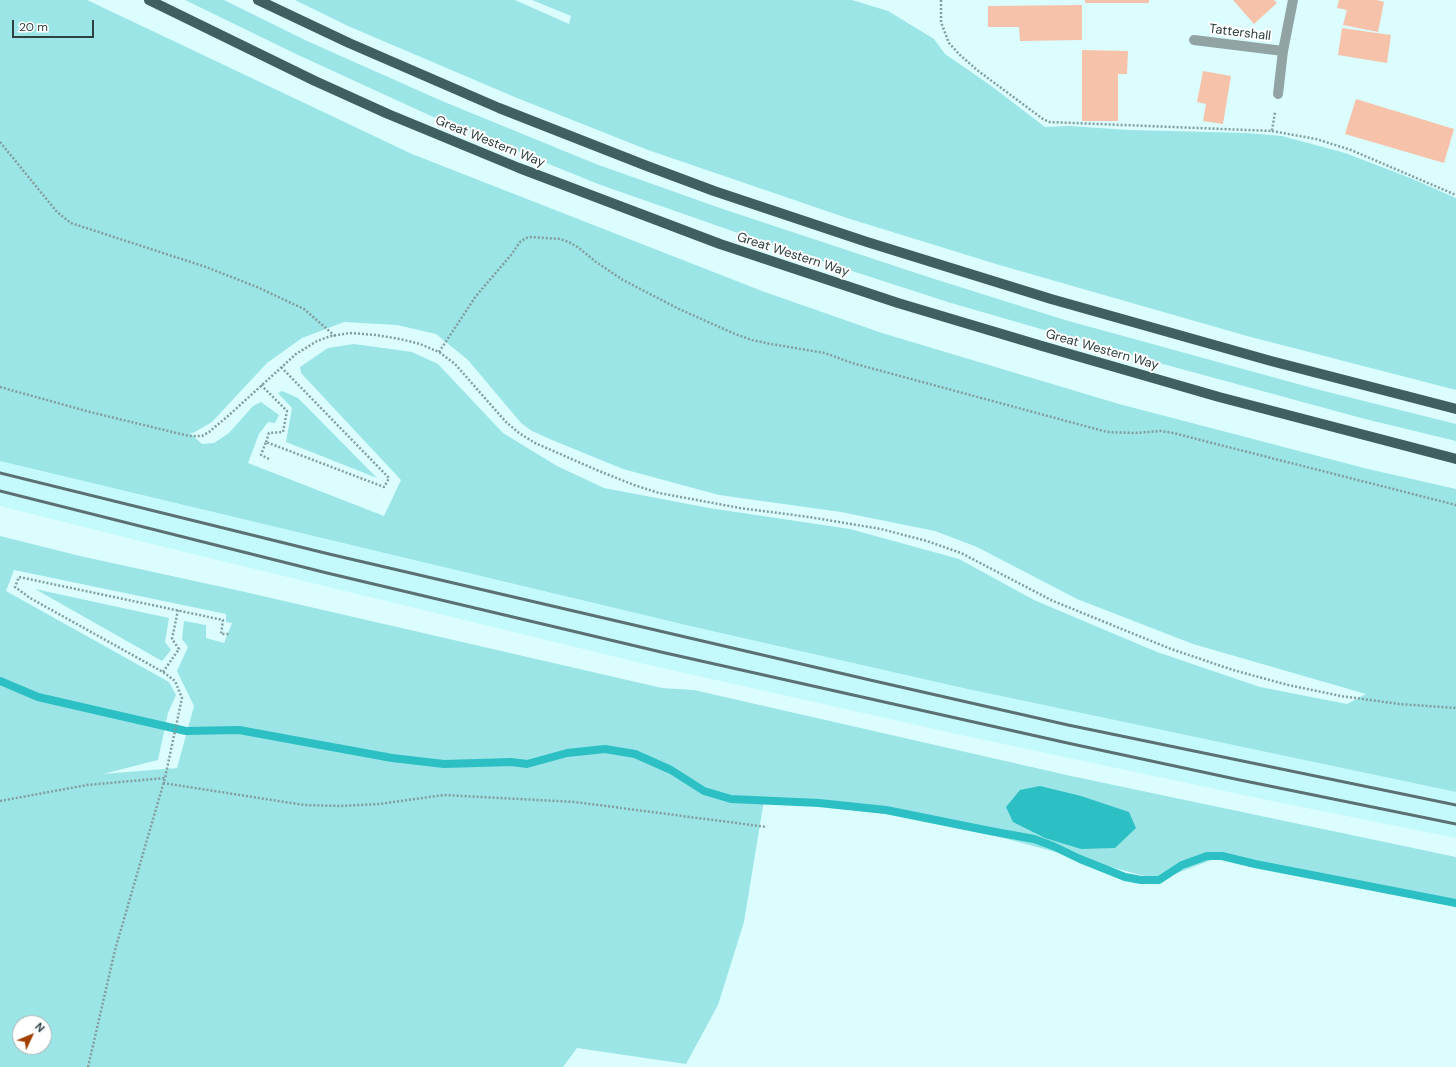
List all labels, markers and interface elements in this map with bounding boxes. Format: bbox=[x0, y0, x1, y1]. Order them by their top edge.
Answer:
scale bar bbox=[14, 12, 96, 38]
text: 20 m bbox=[19, 19, 48, 35]
street label: Tattershall bbox=[1208, 21, 1272, 45]
street label: Great Western Way bbox=[433, 113, 547, 171]
street label: Great Western Way bbox=[735, 230, 851, 280]
street label: Great Western Way bbox=[1044, 326, 1160, 374]
north arrow bbox=[12, 1015, 52, 1055]
text: N bbox=[32, 1020, 48, 1035]

